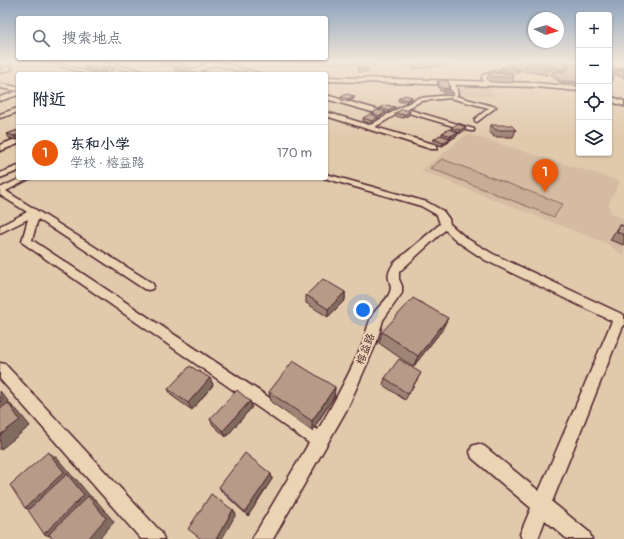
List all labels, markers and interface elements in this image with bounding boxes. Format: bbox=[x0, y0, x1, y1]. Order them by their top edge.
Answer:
north arrow bbox=[528, 12, 564, 48]
map controls bbox=[576, 12, 612, 156]
button: + bbox=[576, 12, 612, 48]
search box bbox=[16, 16, 328, 60]
icon: search bbox=[30, 27, 52, 49]
text: 搜索地点 bbox=[62, 29, 122, 48]
button: − bbox=[576, 48, 612, 84]
button: locate bbox=[576, 84, 612, 120]
text: 附近 bbox=[32, 89, 66, 110]
button: layers bbox=[576, 120, 612, 156]
text: 东和小学 bbox=[70, 135, 130, 154]
text: 1 bbox=[42, 145, 48, 161]
text: 170 m bbox=[277, 145, 312, 161]
text: 学校 · 榕益路 bbox=[70, 155, 145, 171]
pin: 1 bbox=[532, 159, 558, 192]
your location bbox=[353, 300, 373, 320]
street label: 榕益路 bbox=[353, 331, 377, 367]

